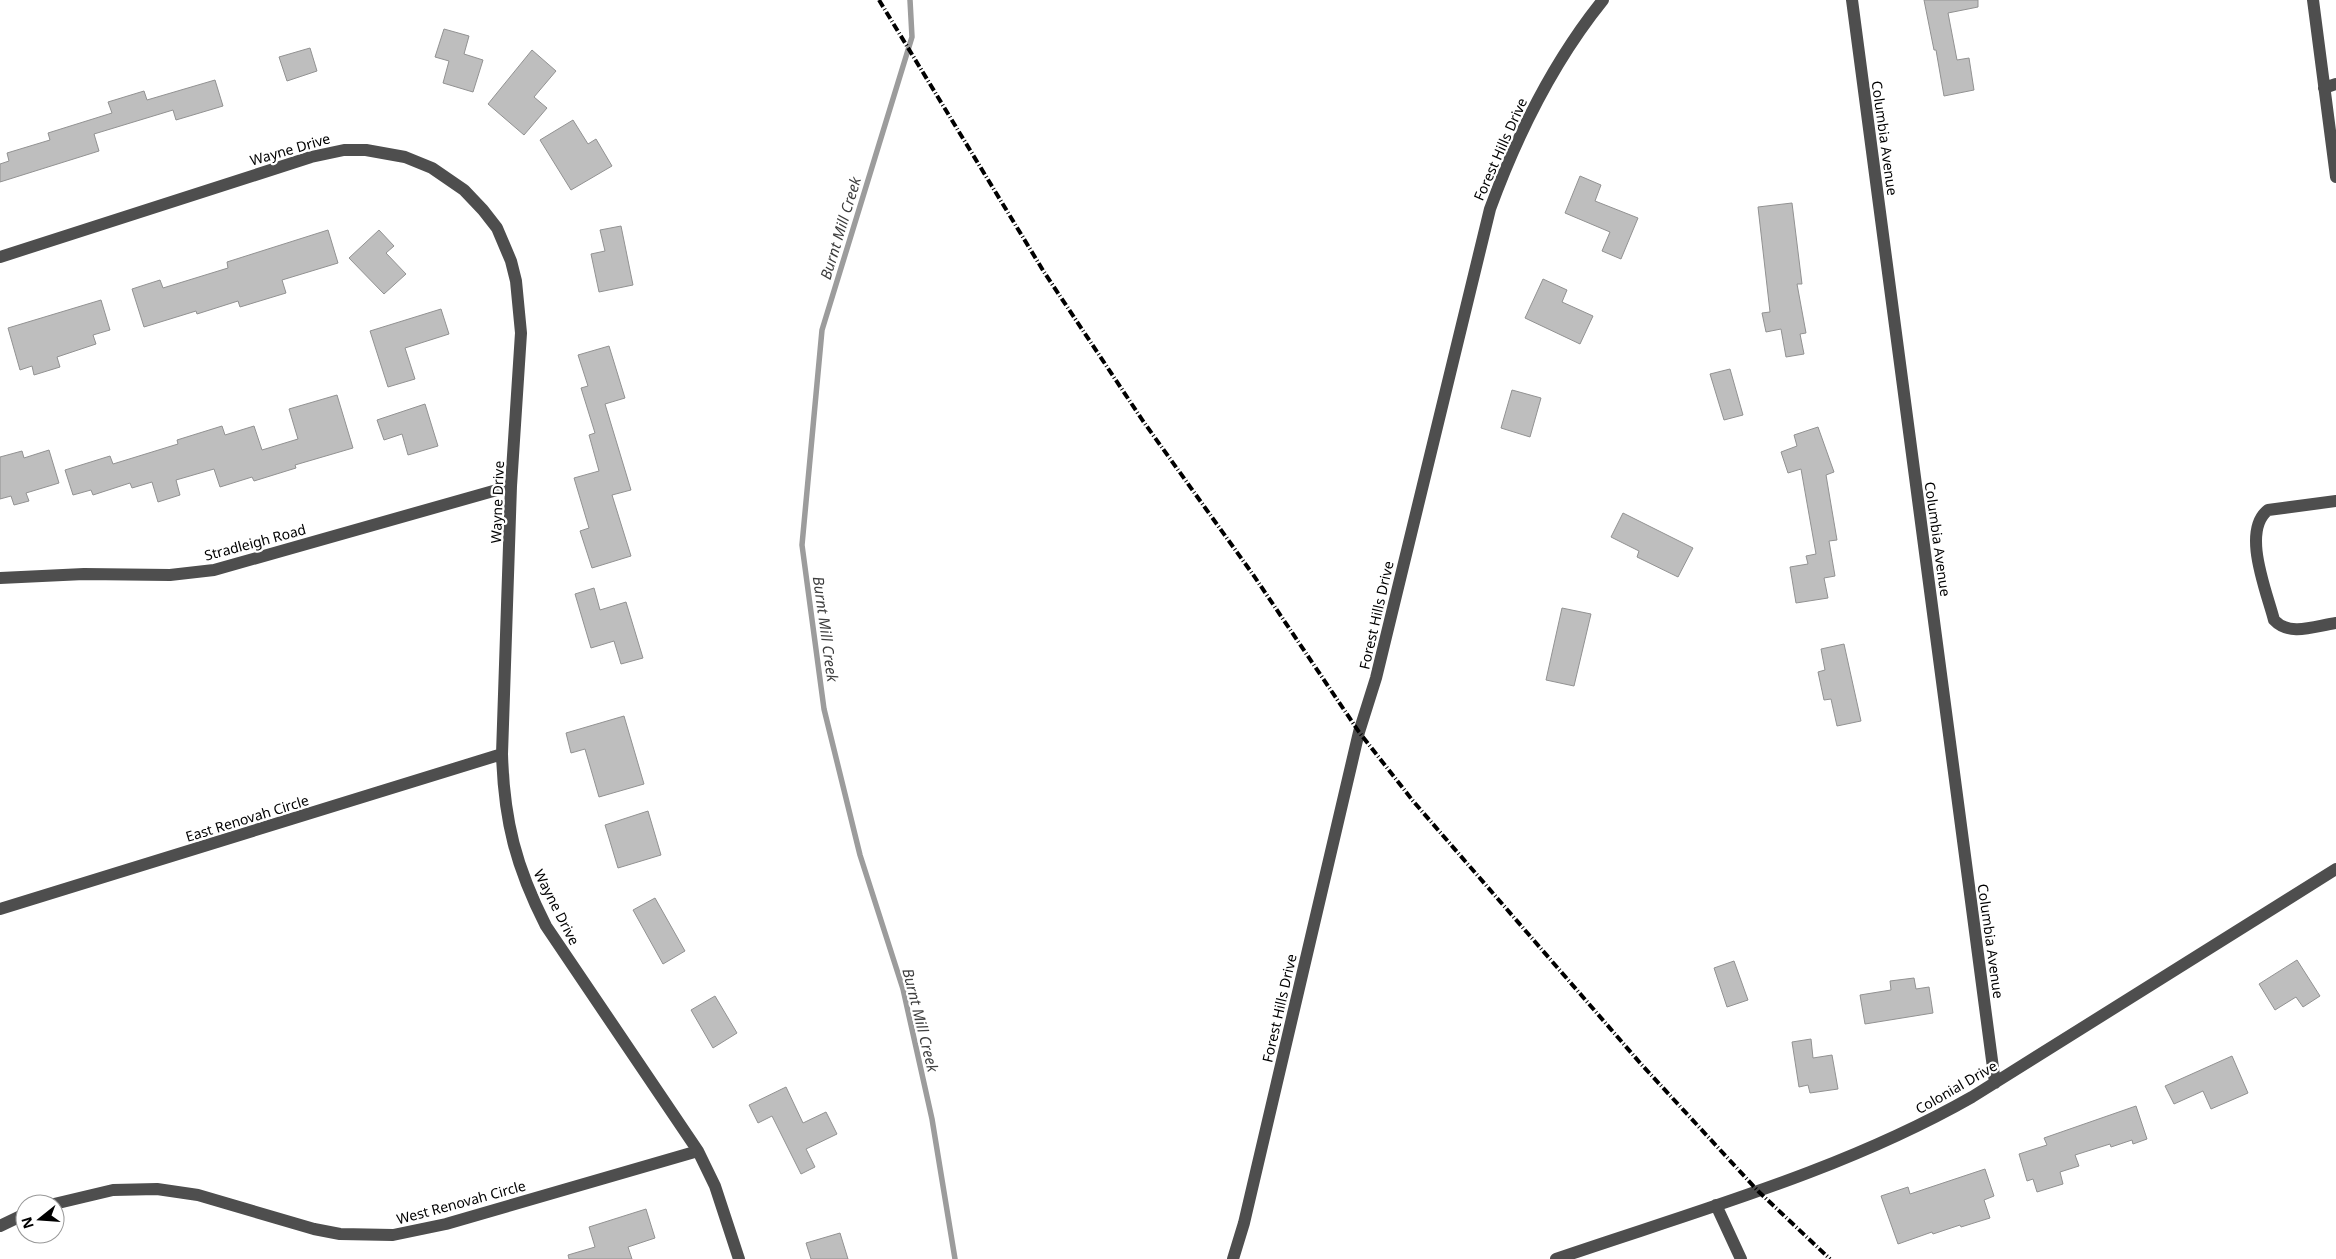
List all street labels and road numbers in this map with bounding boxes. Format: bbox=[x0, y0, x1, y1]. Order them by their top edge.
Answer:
street label: Columbia Avenue bbox=[1868, 79, 1902, 197]
street label: Forest Hills Drive bbox=[1469, 94, 1531, 203]
street label: Wayne Drive bbox=[248, 128, 332, 170]
street label: Wayne Drive bbox=[486, 460, 508, 544]
street label: Columbia Avenue bbox=[1921, 480, 1955, 598]
street label: Stradleigh Road bbox=[202, 519, 308, 565]
street label: Forest Hills Drive bbox=[1354, 559, 1398, 671]
street label: East Renovah Circle bbox=[183, 790, 311, 846]
street label: Wayne Drive bbox=[530, 866, 584, 948]
street label: Columbia Avenue bbox=[1974, 882, 2008, 1000]
street label: Forest Hills Drive bbox=[1257, 952, 1301, 1064]
street label: Colonial Drive bbox=[1912, 1056, 2000, 1118]
street label: West Renovah Circle bbox=[394, 1176, 528, 1228]

